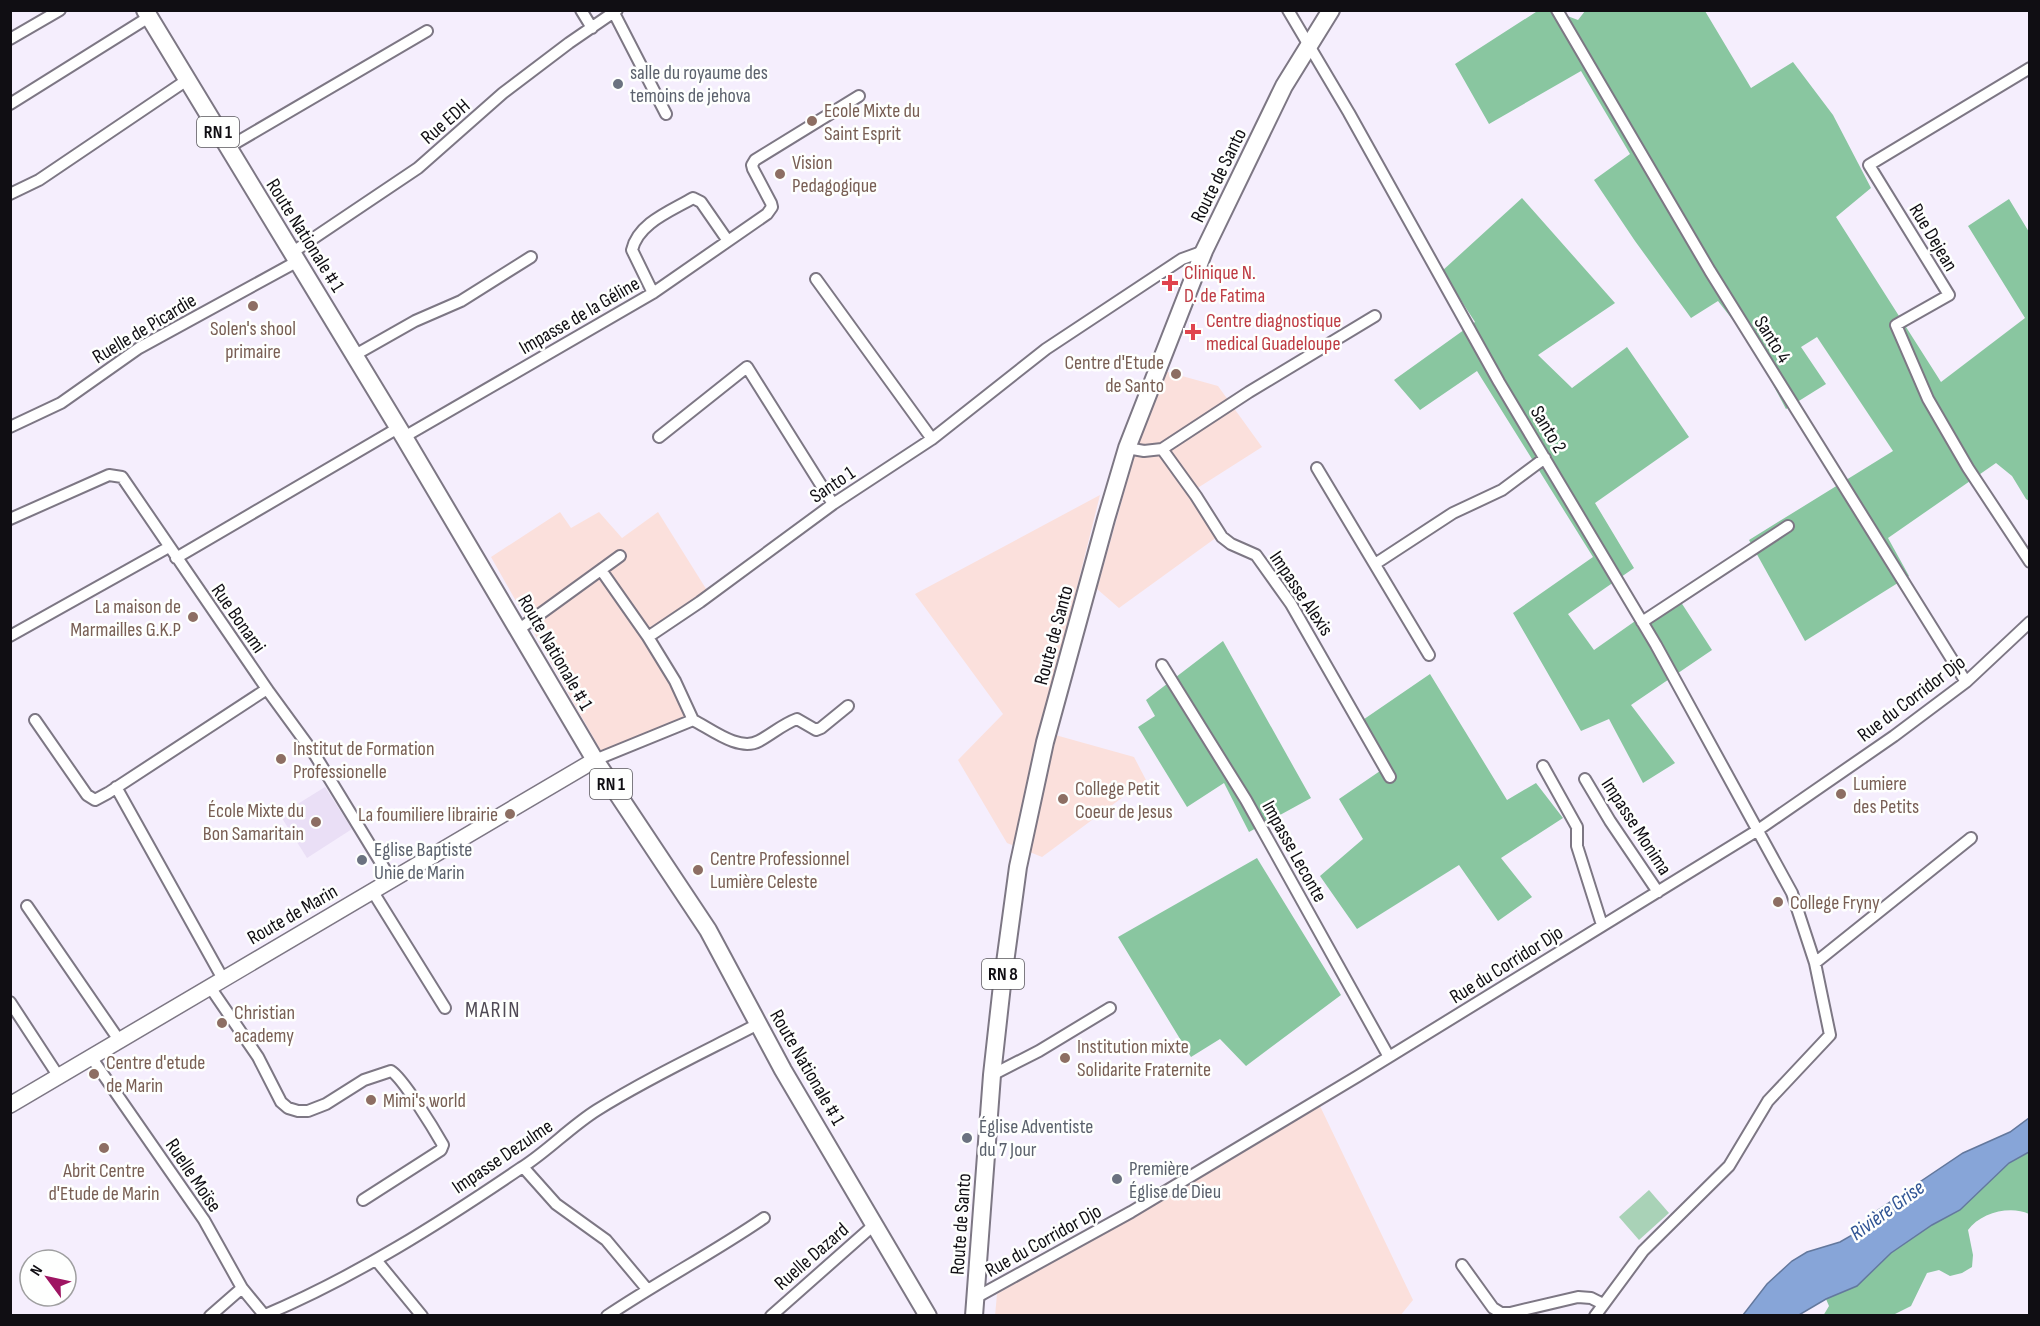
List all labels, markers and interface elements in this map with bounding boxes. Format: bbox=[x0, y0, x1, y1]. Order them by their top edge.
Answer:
place label: salle du royaume des temoins de jehova bbox=[630, 61, 768, 108]
marker: salle du royaume des temoins de jehova bbox=[611, 77, 625, 91]
street label: Rue EDH bbox=[416, 94, 475, 150]
place label: Ecole Mixte du Saint Esprit bbox=[824, 99, 920, 146]
marker: Ecole Mixte du Saint Esprit bbox=[805, 114, 819, 128]
road number: RN 1 bbox=[197, 117, 239, 147]
street label: Route de Santo bbox=[1186, 125, 1252, 226]
place label: Vision Pedagogique bbox=[792, 151, 877, 198]
marker: Vision Pedagogique bbox=[773, 167, 787, 181]
street label: Route Nationale # 1 bbox=[261, 174, 350, 297]
street label: Rue Dejean bbox=[1904, 199, 1963, 276]
place label: Clinique N. D. de Fatima bbox=[1184, 261, 1265, 308]
street label: Impasse de la Géline bbox=[515, 272, 644, 360]
marker: Clinique N. D. de Fatima bbox=[1161, 274, 1179, 292]
street label: Ruelle de Picardie bbox=[88, 288, 201, 369]
marker: Solen's shool primaire bbox=[246, 299, 260, 313]
place label: Centre diagnostique medical Guadeloupe bbox=[1206, 309, 1341, 356]
street label: Santo 4 bbox=[1749, 312, 1796, 367]
place label: Solen's shool primaire bbox=[210, 317, 296, 364]
marker: Centre diagnostique medical Guadeloupe bbox=[1184, 323, 1202, 341]
place label: Centre d'Etude de Santo bbox=[1064, 351, 1164, 398]
marker: Centre d'Etude de Santo bbox=[1169, 367, 1183, 381]
street label: Santo 2 bbox=[1525, 402, 1571, 457]
street label: Santo 1 bbox=[805, 461, 860, 509]
street label: Impasse Alexis bbox=[1264, 547, 1338, 640]
street label: Rue Bonami bbox=[206, 579, 271, 658]
street label: Route de Santo bbox=[1029, 583, 1079, 687]
street label: Route Nationale # 1 bbox=[512, 590, 598, 715]
place label: La maison de Marmailles G.K.P bbox=[70, 595, 181, 642]
marker: La maison de Marmailles G.K.P bbox=[186, 610, 200, 624]
street label: Rue du Corridor Djo bbox=[1853, 650, 1970, 747]
place label: Institut de Formation Professionelle bbox=[293, 737, 434, 784]
marker: Institut de Formation Professionelle bbox=[274, 752, 288, 766]
road number: RN 1 bbox=[590, 769, 632, 799]
place label: Lumiere des Petits bbox=[1853, 772, 1919, 819]
street label: Impasse Monima bbox=[1596, 773, 1677, 880]
place label: College Petit Coeur de Jesus bbox=[1075, 777, 1173, 824]
marker: Lumiere des Petits bbox=[1834, 787, 1848, 801]
marker: College Petit Coeur de Jesus bbox=[1056, 792, 1070, 806]
street label: Impasse Leconte bbox=[1256, 797, 1332, 906]
place label: École Mixte du Bon Samaritain bbox=[203, 799, 304, 846]
place label: La foumiliere librairie bbox=[358, 803, 498, 827]
marker: La foumiliere librairie bbox=[503, 807, 517, 821]
marker: École Mixte du Bon Samaritain bbox=[309, 815, 323, 829]
place label: Eglise Baptiste Unie de Marin bbox=[374, 838, 472, 885]
place label: Centre Professionnel Lumière Celeste bbox=[710, 847, 850, 894]
marker: Eglise Baptiste Unie de Marin bbox=[355, 853, 369, 867]
marker: Centre Professionnel Lumière Celeste bbox=[691, 863, 705, 877]
street label: Route de Marin bbox=[243, 879, 342, 950]
place label: College Fryny bbox=[1790, 891, 1880, 915]
marker: College Fryny bbox=[1771, 895, 1785, 909]
street label: Rue du Corridor Djo bbox=[1445, 920, 1568, 1009]
road number: RN 8 bbox=[982, 959, 1024, 989]
district label: MARIN bbox=[465, 997, 521, 1024]
place label: Christian academy bbox=[234, 1001, 295, 1048]
street label: Route Nationale # 1 bbox=[764, 1005, 850, 1130]
marker: Christian academy bbox=[215, 1016, 229, 1030]
place label: Institution mixte Solidarite Fraternite bbox=[1077, 1035, 1211, 1082]
place label: Centre d'etude de Marin bbox=[106, 1051, 205, 1098]
marker: Institution mixte Solidarite Fraternite bbox=[1058, 1051, 1072, 1065]
marker: Centre d'etude de Marin bbox=[87, 1067, 101, 1081]
place label: Mimi's world bbox=[383, 1089, 466, 1113]
marker: Mimi's world bbox=[364, 1093, 378, 1107]
street label: Impasse Dezulme bbox=[448, 1114, 557, 1199]
place label: Église Adventiste du 7 Jour bbox=[979, 1115, 1093, 1162]
marker: Église Adventiste du 7 Jour bbox=[960, 1131, 974, 1145]
street label: Ruelle Moïse bbox=[160, 1134, 226, 1217]
marker: Abrit Centre d'Etude de Marin bbox=[97, 1141, 111, 1155]
place label: Première Église de Dieu bbox=[1129, 1157, 1221, 1204]
place label: Abrit Centre d'Etude de Marin bbox=[49, 1159, 159, 1206]
marker: Première Église de Dieu bbox=[1110, 1172, 1124, 1186]
street label: Route de Santo bbox=[945, 1173, 977, 1276]
water label: Rivière Grise bbox=[1845, 1175, 1929, 1246]
street label: Rue du Corridor Djo bbox=[981, 1199, 1106, 1283]
street label: Ruelle Dazard bbox=[770, 1218, 854, 1295]
north arrow bbox=[18, 1248, 78, 1308]
text: N bbox=[26, 1262, 47, 1279]

